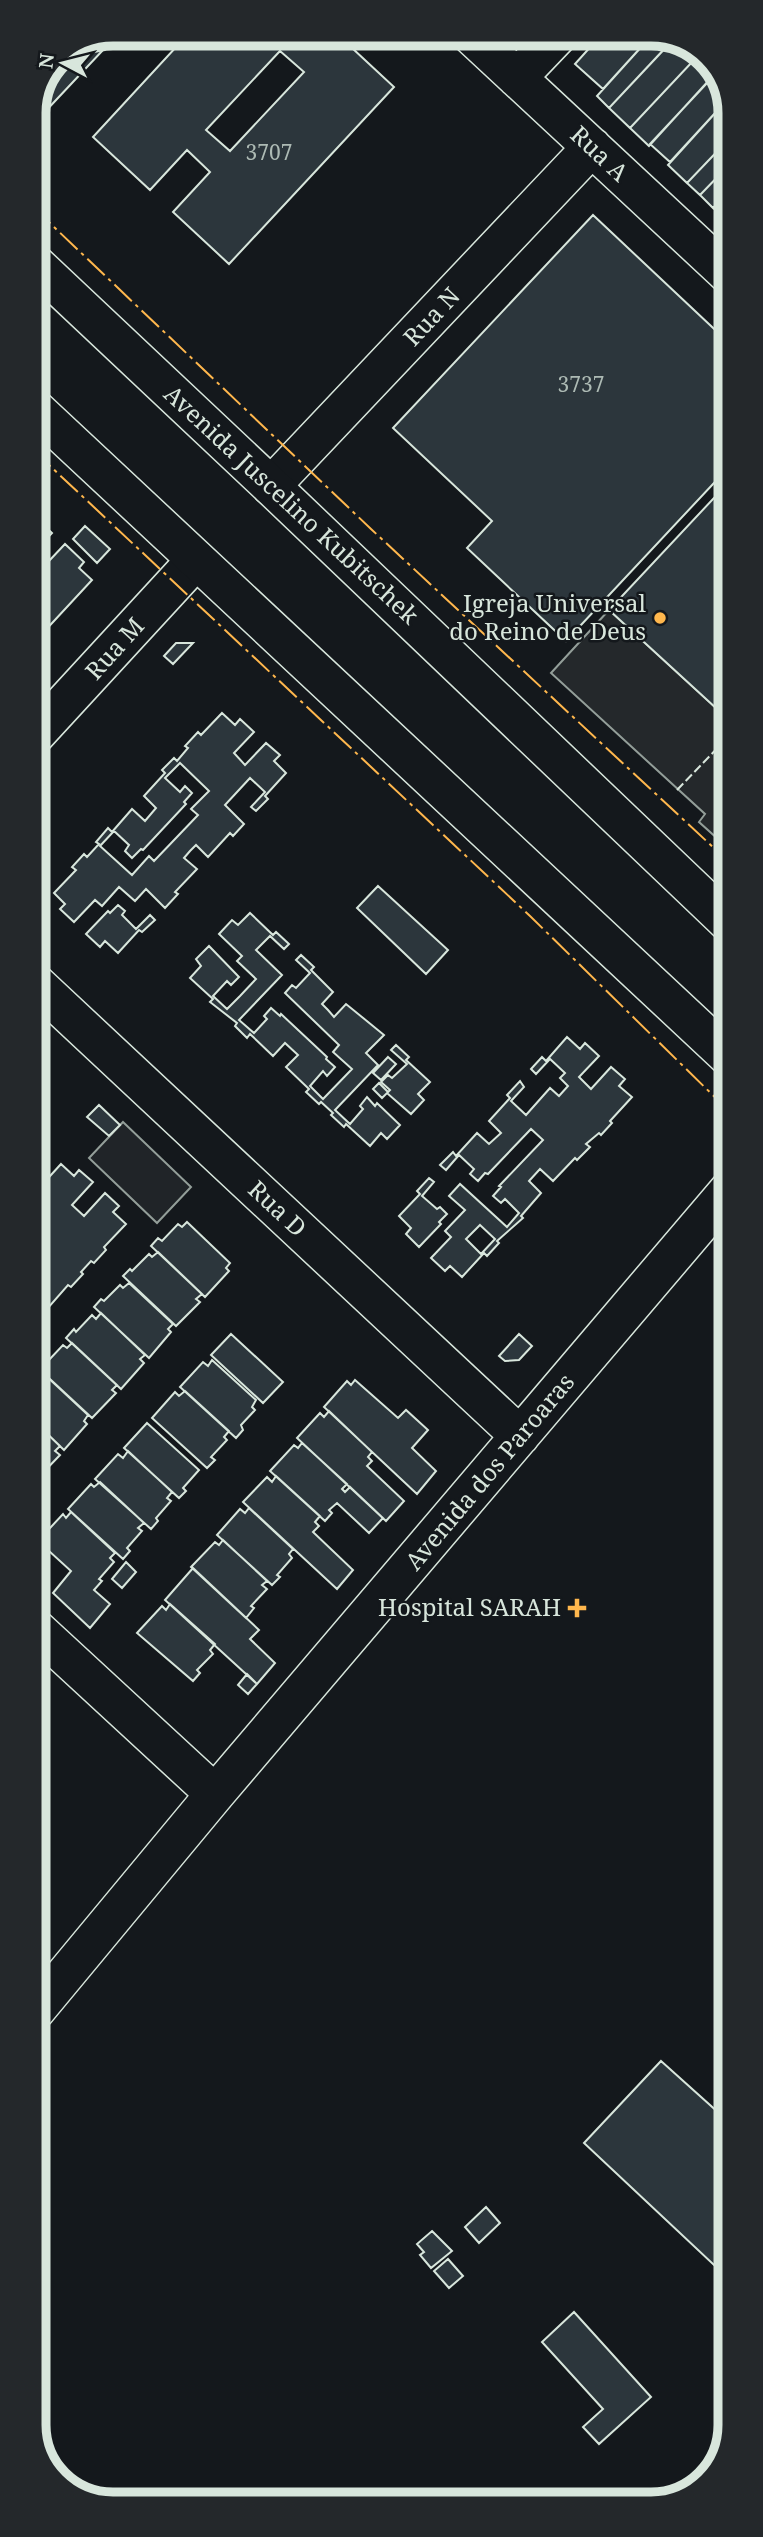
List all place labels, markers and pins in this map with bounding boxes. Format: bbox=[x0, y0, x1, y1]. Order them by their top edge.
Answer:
place label: Igreja Universal do Reino de Deus bbox=[449, 586, 647, 647]
marker: Igreja Universal do Reino de Deus bbox=[652, 610, 668, 626]
place label: Hospital SARAH bbox=[378, 1590, 561, 1623]
marker: Hospital SARAH bbox=[567, 1598, 587, 1618]

